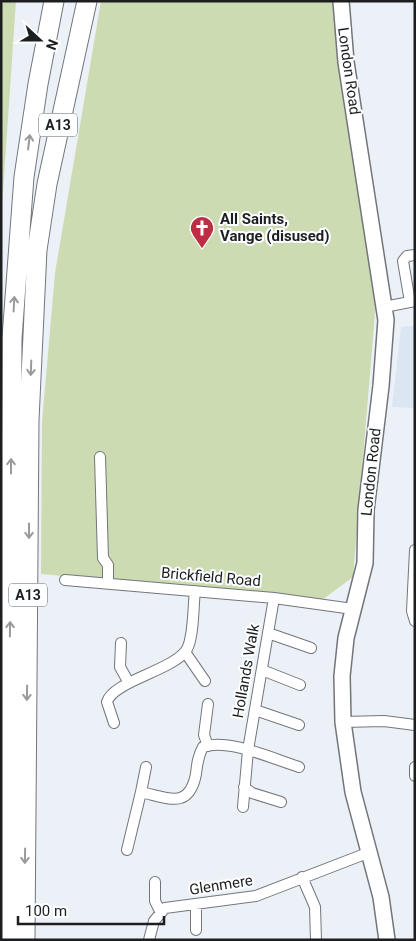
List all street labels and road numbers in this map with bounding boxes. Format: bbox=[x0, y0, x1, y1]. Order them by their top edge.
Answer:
street label: London Road bbox=[334, 26, 364, 116]
road number: A13 bbox=[39, 114, 77, 136]
street label: London Road bbox=[357, 427, 385, 517]
street label: Brickfield Road bbox=[160, 564, 262, 590]
road number: A13 bbox=[9, 584, 47, 606]
street label: Hollands Walk bbox=[229, 622, 263, 720]
street label: Glenmere bbox=[188, 871, 254, 899]

